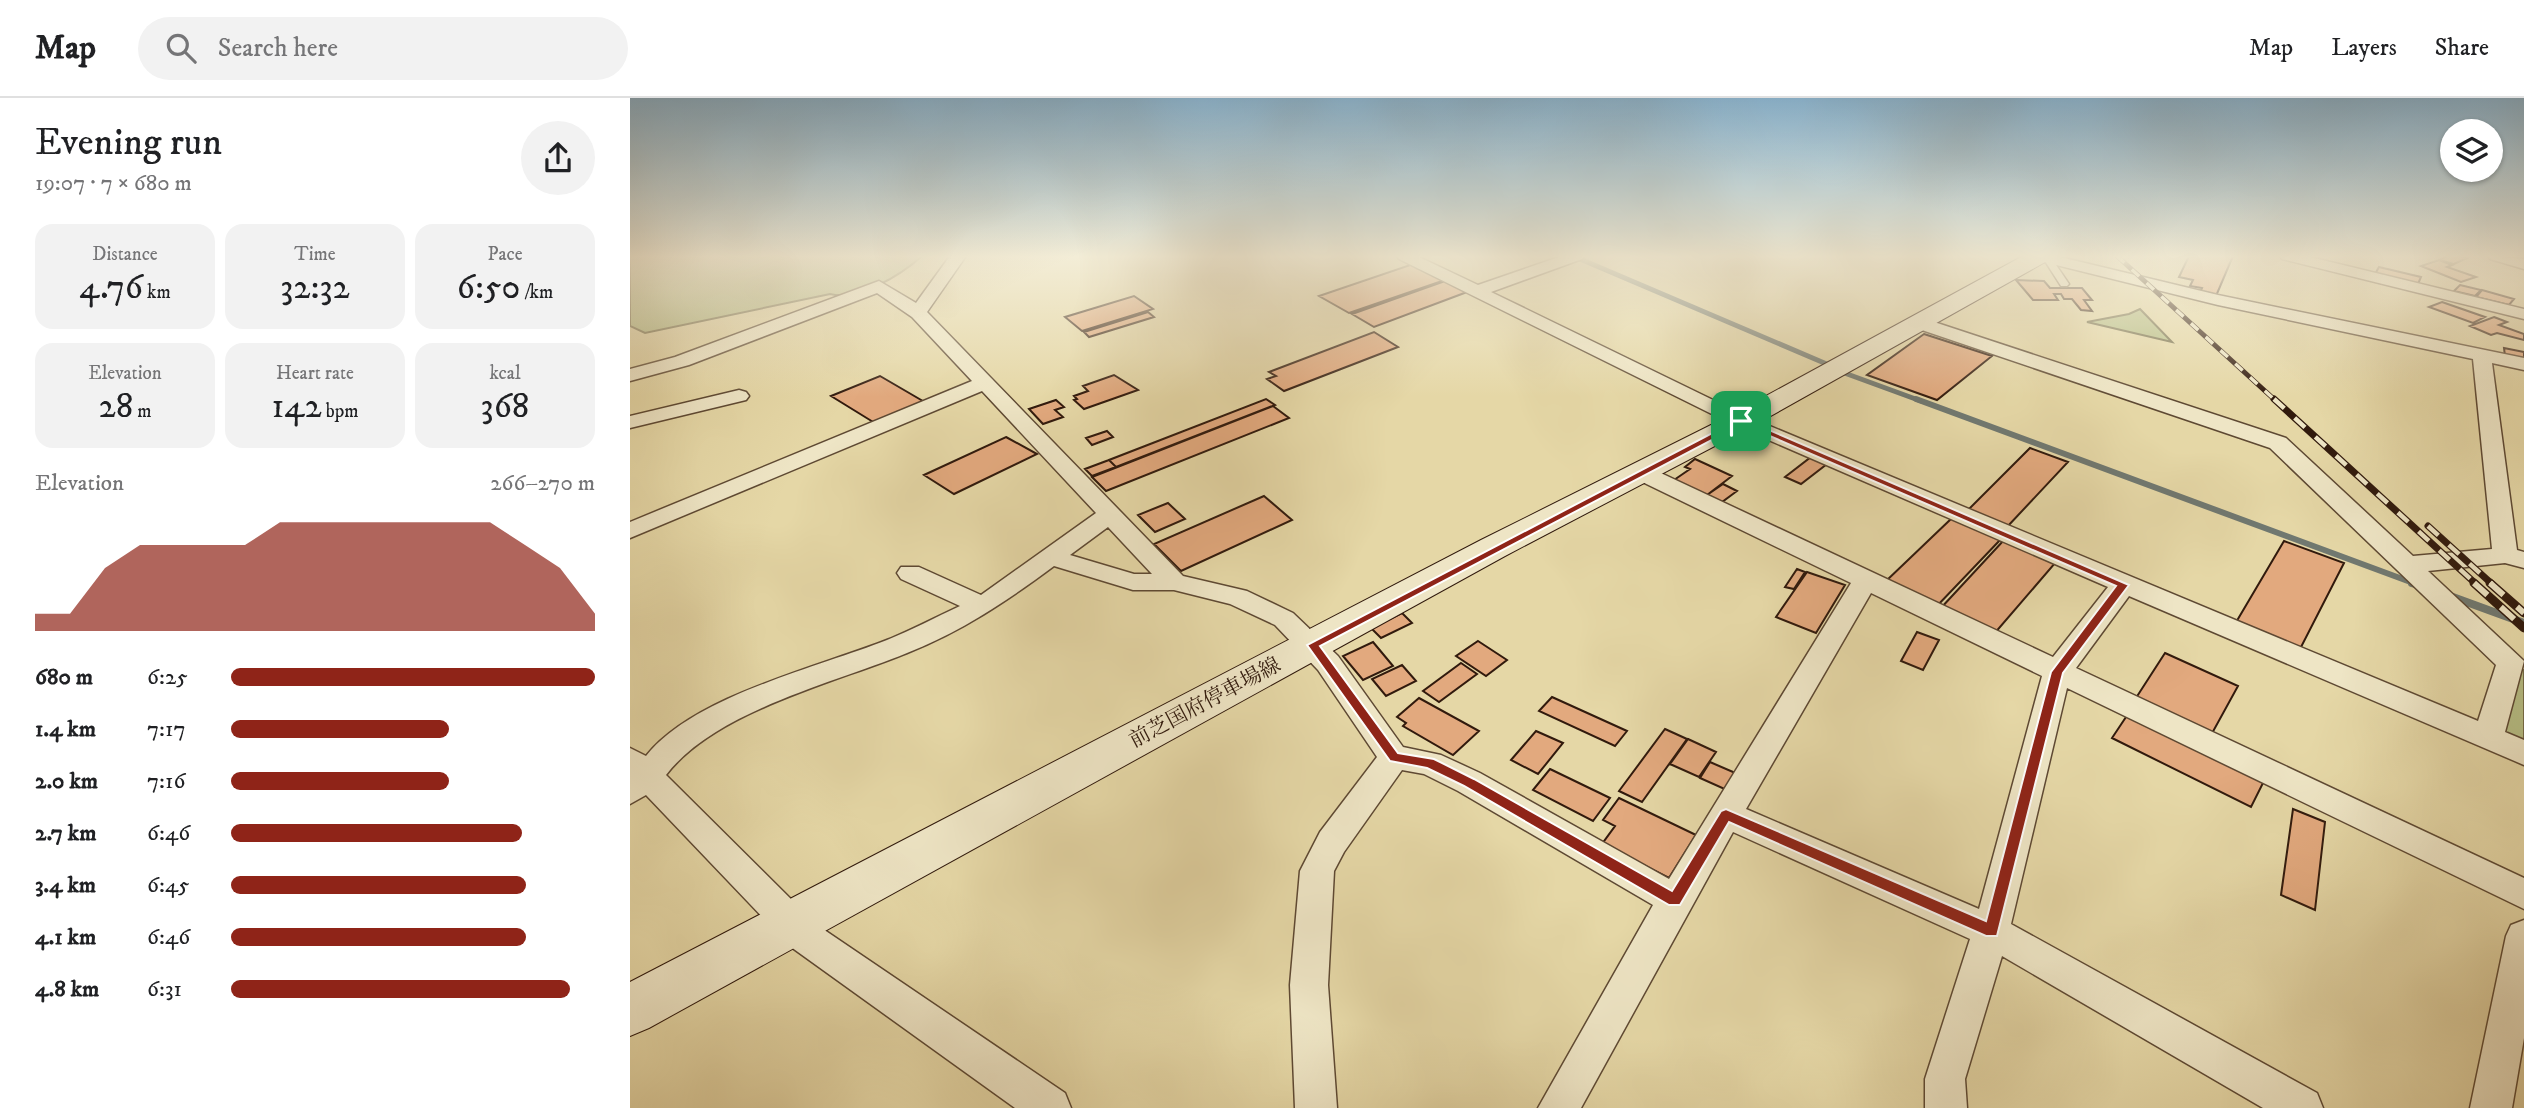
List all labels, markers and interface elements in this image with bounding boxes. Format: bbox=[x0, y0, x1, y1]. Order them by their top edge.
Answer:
search box bbox=[138, 17, 628, 80]
text: Map bbox=[35, 28, 96, 69]
icon: search bbox=[162, 29, 200, 67]
text: Search here bbox=[218, 32, 338, 65]
text: Map bbox=[2249, 33, 2293, 63]
text: Layers bbox=[2331, 33, 2397, 63]
text: Share bbox=[2435, 33, 2489, 63]
text: Evening run bbox=[35, 119, 222, 167]
map controls bbox=[2440, 119, 2503, 182]
button: layers bbox=[2440, 119, 2503, 182]
button: share bbox=[521, 121, 595, 195]
text: 19:07 · 7 × 680 m bbox=[35, 169, 192, 198]
text: Distance bbox=[92, 243, 158, 266]
text: Time bbox=[294, 243, 336, 266]
text: Pace bbox=[487, 243, 523, 266]
text: 4.76 bbox=[79, 266, 143, 310]
text: 32:32 bbox=[280, 266, 350, 310]
text: 6:50 bbox=[457, 266, 520, 310]
text: km bbox=[143, 281, 171, 304]
text: /km bbox=[520, 281, 553, 304]
text: Elevation bbox=[88, 362, 162, 385]
text: Heart rate bbox=[276, 362, 354, 385]
text: kcal bbox=[489, 362, 521, 385]
text: 28 bbox=[98, 385, 133, 429]
text: 142 bbox=[272, 385, 322, 429]
text: 368 bbox=[481, 385, 529, 429]
pin bbox=[1711, 391, 1771, 451]
text: m bbox=[133, 400, 152, 423]
text: bpm bbox=[322, 400, 359, 423]
icon: arrive bbox=[1722, 402, 1760, 440]
text: Elevation bbox=[35, 469, 124, 498]
text: 266–270 m bbox=[490, 469, 595, 498]
street label: 前芝国府停車場線 bbox=[1125, 652, 1285, 754]
text: 680 m bbox=[35, 663, 93, 692]
text: 6:25 bbox=[147, 663, 188, 692]
text: 1.4 km bbox=[35, 715, 96, 744]
text: 7:17 bbox=[147, 715, 186, 744]
text: 2.0 km bbox=[35, 767, 98, 796]
text: 7:16 bbox=[147, 767, 185, 796]
text: 2.7 km bbox=[35, 819, 96, 848]
text: 6:46 bbox=[147, 819, 190, 848]
text: 3.4 km bbox=[35, 871, 96, 900]
text: 6:45 bbox=[147, 871, 190, 900]
text: 4.1 km bbox=[35, 923, 96, 952]
text: 6:46 bbox=[147, 923, 190, 952]
text: 4.8 km bbox=[35, 975, 99, 1004]
text: 6:31 bbox=[147, 975, 182, 1004]

